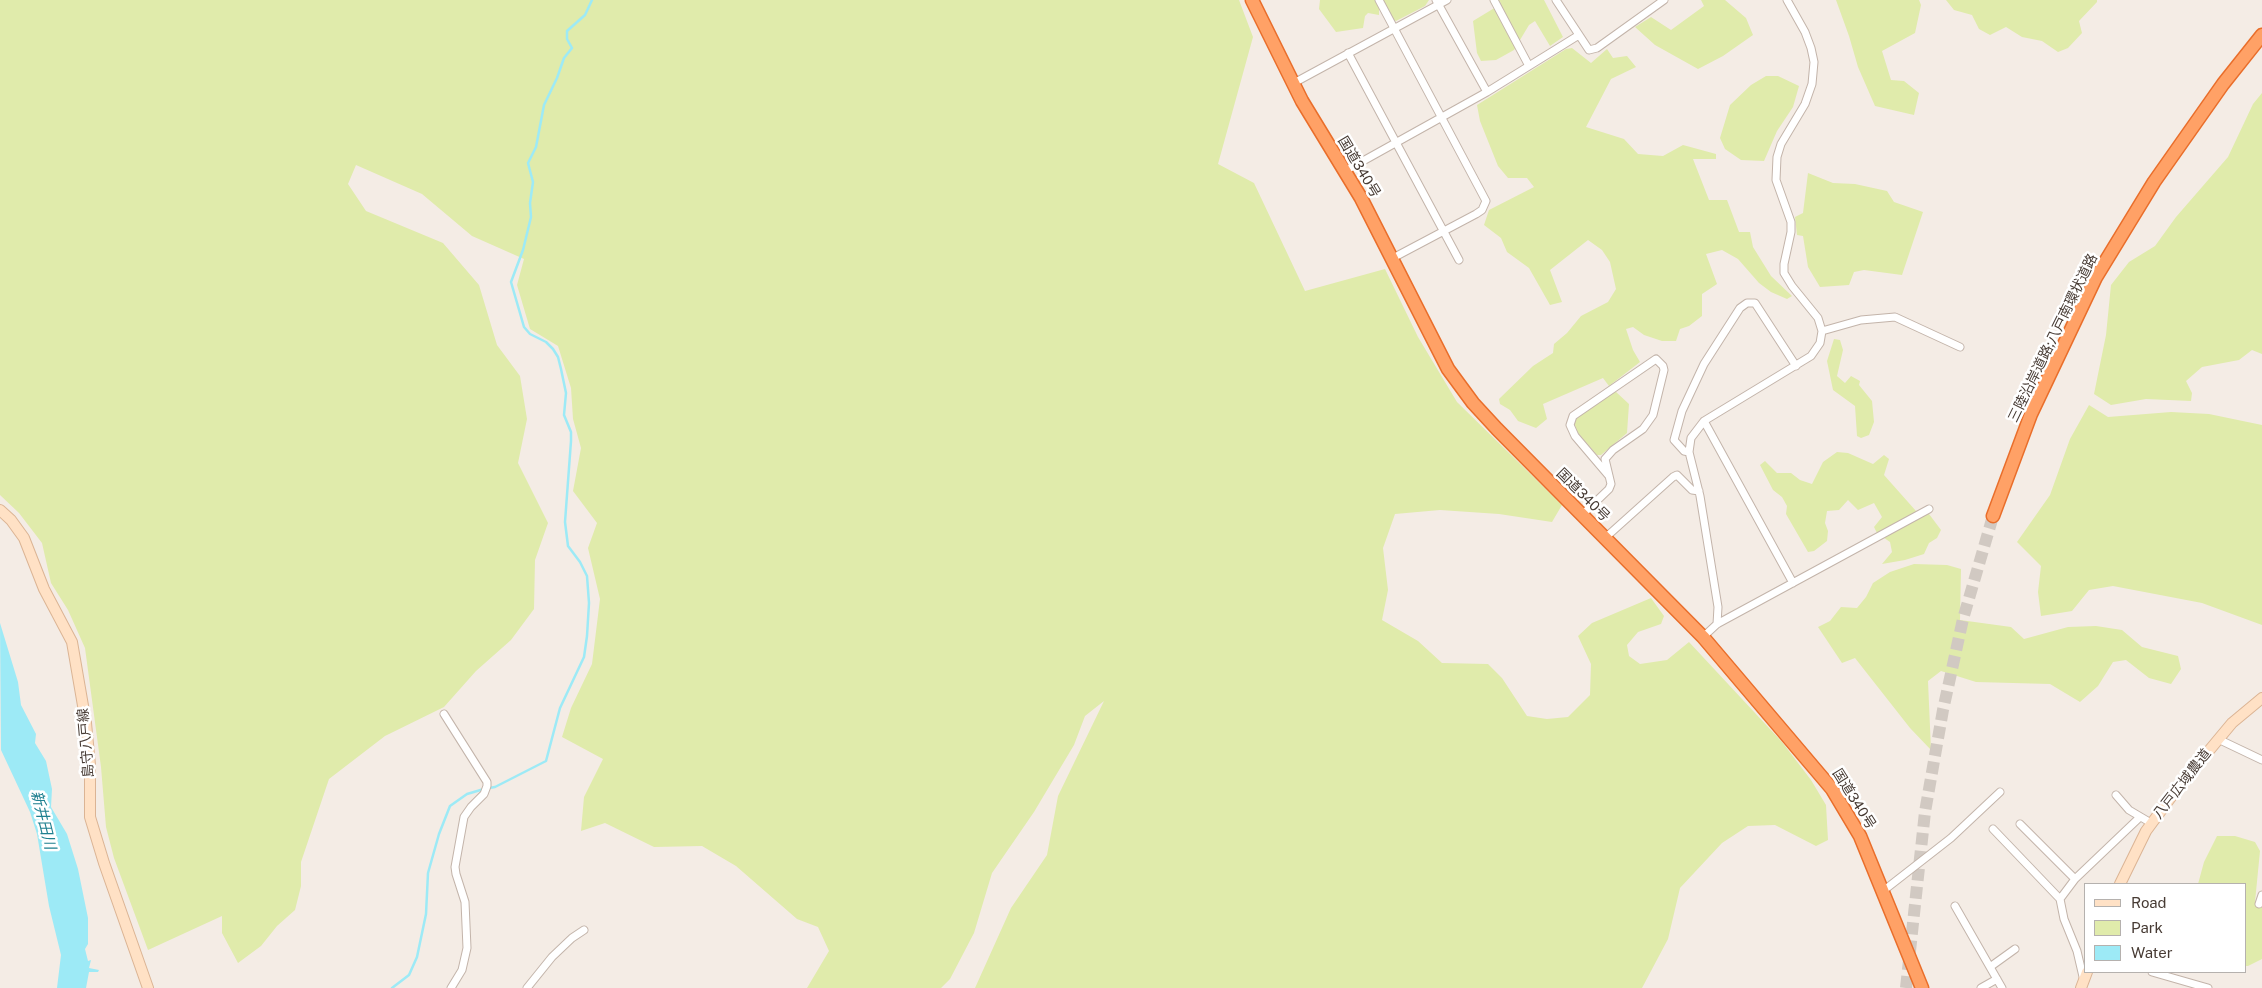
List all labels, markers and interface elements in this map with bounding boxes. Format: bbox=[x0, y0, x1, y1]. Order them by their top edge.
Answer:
street label: 国道340号 bbox=[1334, 133, 1384, 201]
street label: 三陸沿岸道路;八戸南環状道路 bbox=[2005, 251, 2101, 425]
street label: 国道340号 bbox=[1553, 465, 1613, 525]
street label: 島守八戸線 bbox=[75, 707, 97, 779]
street label: 八戸広域農道 bbox=[2150, 746, 2214, 822]
street label: 国道340号 bbox=[1829, 766, 1879, 832]
water label: 新井田川 bbox=[27, 789, 59, 851]
legend bbox=[2084, 883, 2247, 973]
text: Road bbox=[2131, 894, 2167, 911]
text: Park bbox=[2131, 919, 2163, 936]
text: Water bbox=[2131, 944, 2173, 961]

